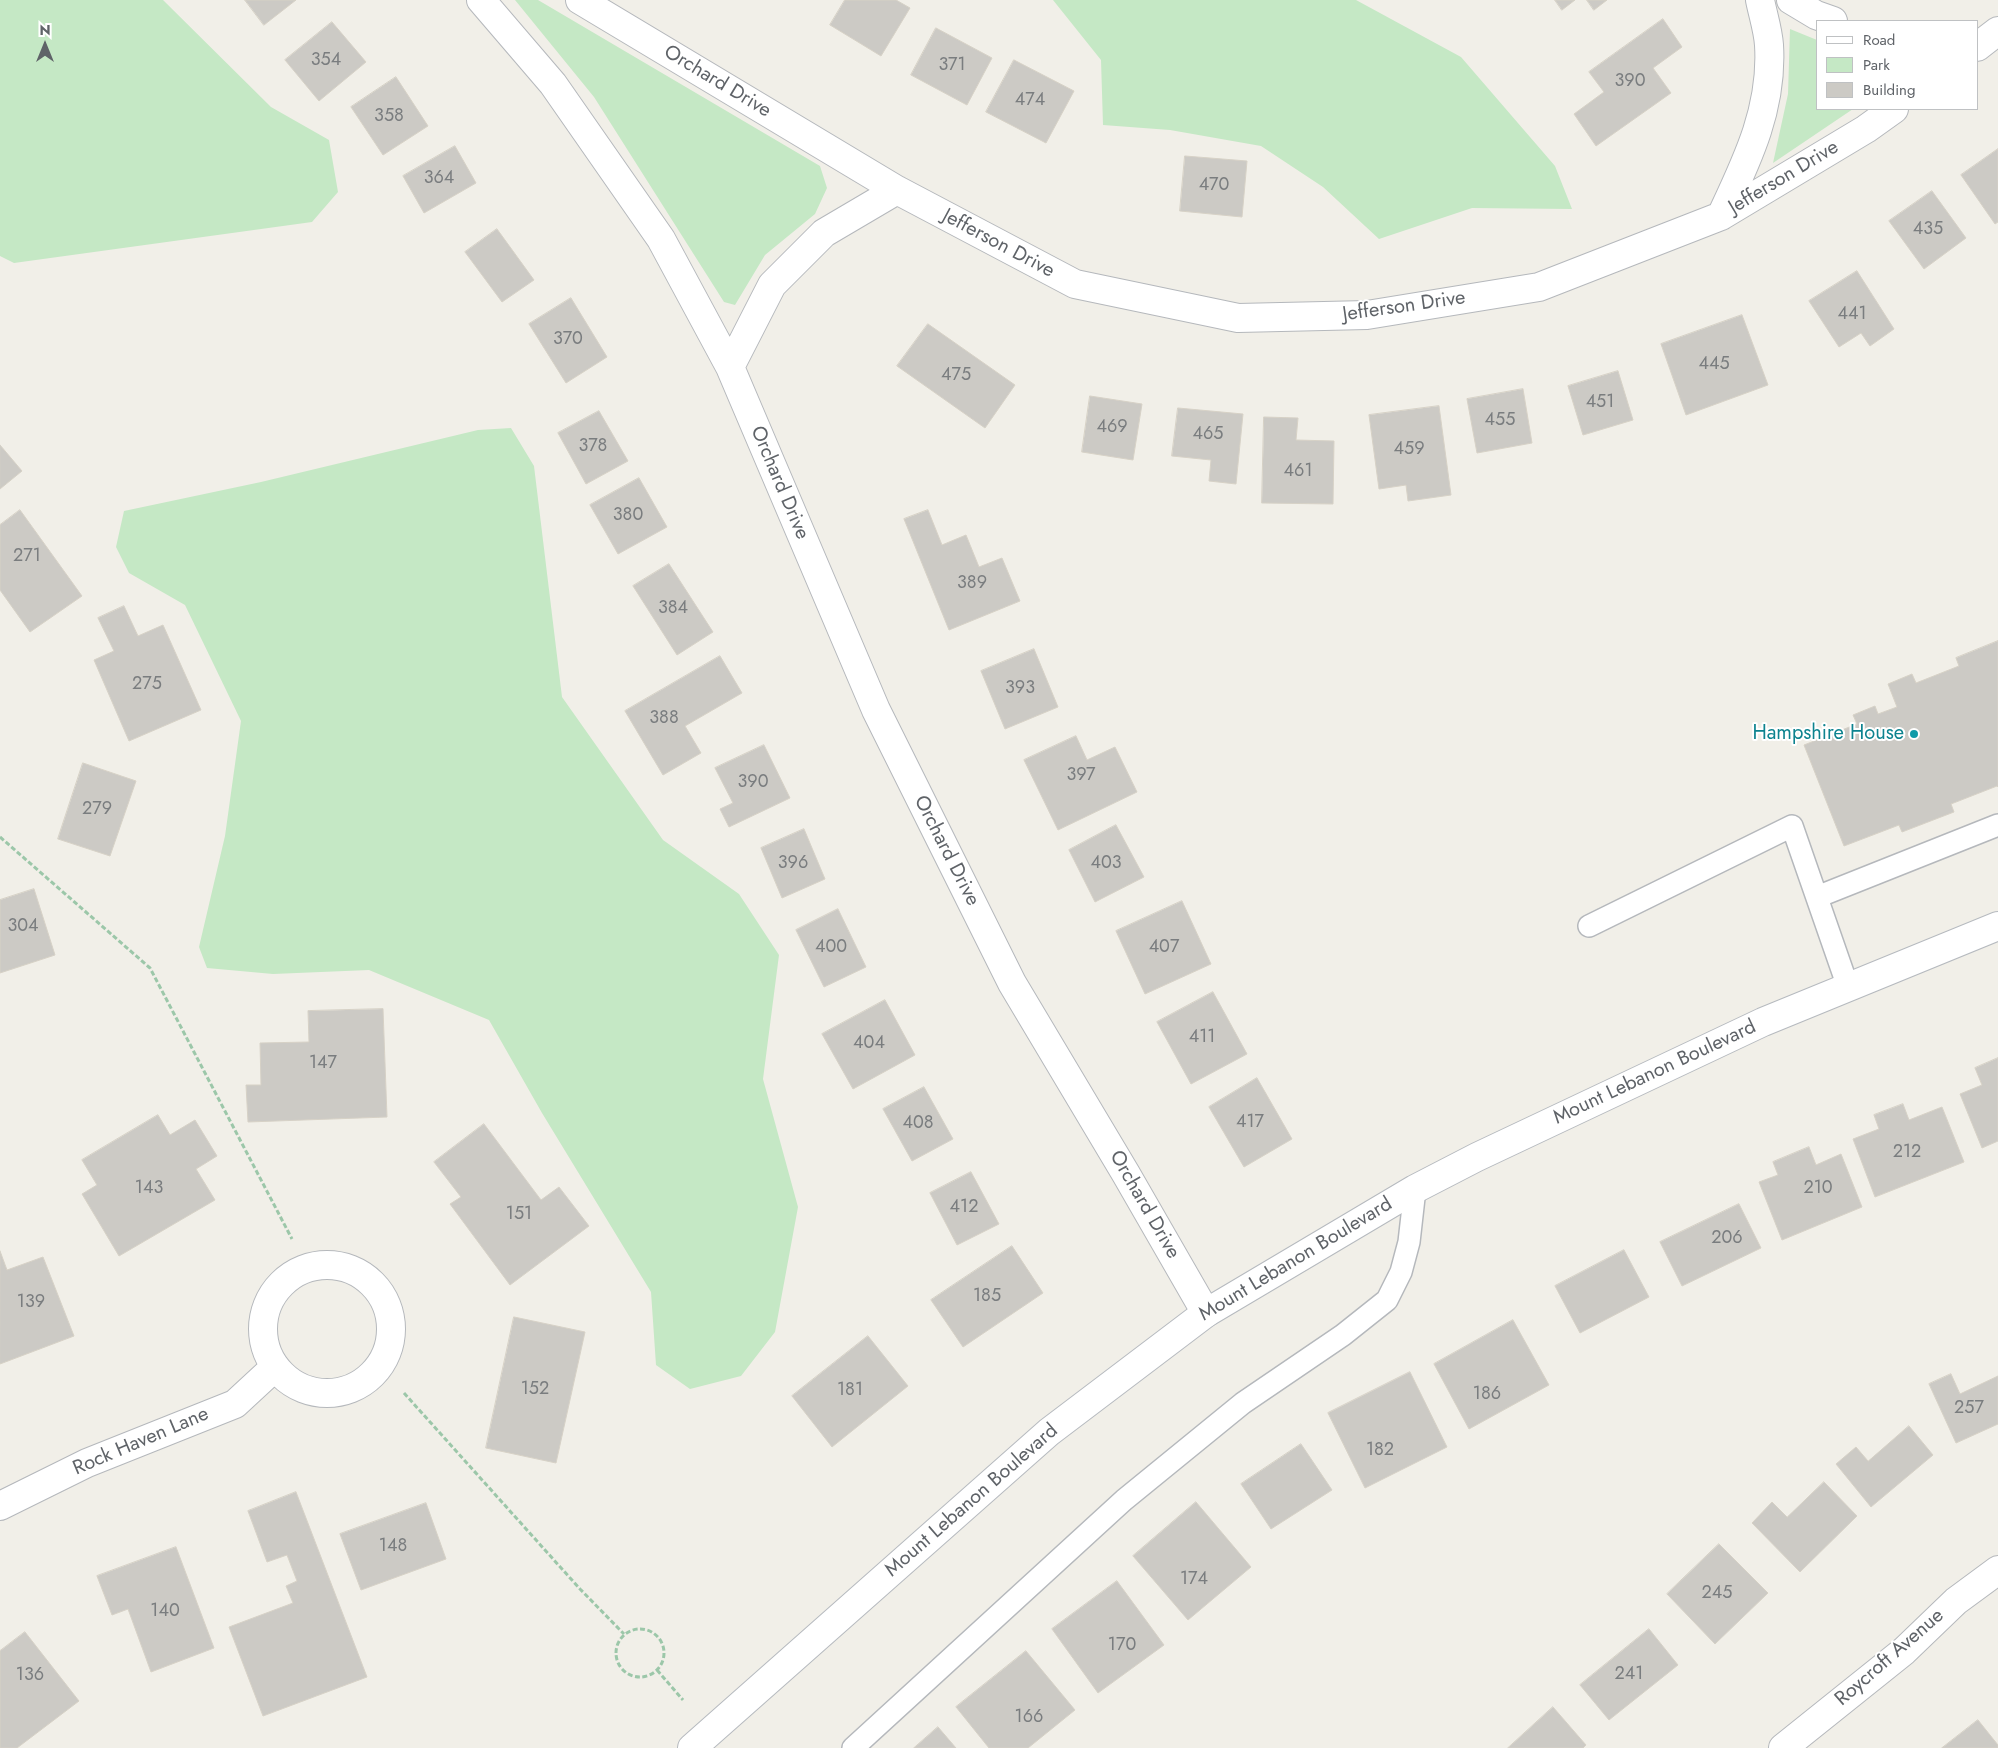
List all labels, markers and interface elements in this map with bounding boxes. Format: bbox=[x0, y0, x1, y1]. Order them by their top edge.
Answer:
north arrow bbox=[20, 20, 70, 70]
text: N bbox=[39, 20, 51, 40]
legend bbox=[1816, 20, 1978, 110]
text: Road bbox=[1863, 29, 1895, 51]
street label: Orchard Drive bbox=[659, 41, 775, 123]
house number: 354 bbox=[311, 50, 341, 72]
text: Park bbox=[1863, 54, 1890, 76]
house number: 371 bbox=[938, 55, 966, 77]
house number: 390 bbox=[1615, 71, 1645, 93]
text: Building bbox=[1863, 79, 1915, 101]
house number: 474 bbox=[1015, 90, 1045, 112]
house number: 358 bbox=[374, 106, 404, 128]
street label: Jefferson Drive bbox=[1725, 136, 1843, 220]
house number: 364 bbox=[424, 168, 454, 190]
house number: 470 bbox=[1199, 175, 1229, 197]
street label: Jefferson Drive bbox=[938, 204, 1058, 284]
house number: 435 bbox=[1913, 219, 1943, 241]
street label: Jefferson Drive bbox=[1341, 287, 1467, 327]
house number: 441 bbox=[1837, 304, 1867, 326]
house number: 370 bbox=[553, 329, 583, 351]
house number: 445 bbox=[1698, 354, 1730, 376]
house number: 475 bbox=[941, 365, 971, 387]
house number: 451 bbox=[1586, 392, 1614, 414]
house number: 455 bbox=[1485, 410, 1515, 432]
house number: 469 bbox=[1096, 417, 1128, 439]
street label: Orchard Drive bbox=[744, 423, 814, 543]
house number: 465 bbox=[1192, 424, 1224, 446]
house number: 378 bbox=[579, 436, 607, 458]
house number: 459 bbox=[1393, 439, 1425, 461]
house number: 461 bbox=[1284, 461, 1312, 483]
house number: 380 bbox=[613, 505, 643, 527]
house number: 271 bbox=[13, 546, 41, 568]
house number: 389 bbox=[957, 573, 987, 595]
house number: 384 bbox=[658, 598, 688, 620]
house number: 275 bbox=[132, 674, 162, 696]
house number: 393 bbox=[1005, 678, 1035, 700]
house number: 388 bbox=[649, 708, 679, 730]
place label: Hampshire House bbox=[1752, 722, 1904, 746]
marker: Hampshire House bbox=[1908, 728, 1920, 740]
house number: 397 bbox=[1066, 765, 1096, 787]
house number: 390 bbox=[738, 772, 768, 794]
street label: Orchard Drive bbox=[908, 792, 984, 910]
house number: 279 bbox=[82, 799, 112, 821]
house number: 396 bbox=[778, 853, 808, 875]
house number: 403 bbox=[1090, 853, 1122, 875]
house number: 304 bbox=[7, 916, 39, 938]
house number: 400 bbox=[815, 937, 847, 959]
house number: 407 bbox=[1149, 937, 1179, 959]
street label: Mount Lebanon Boulevard bbox=[1550, 1015, 1760, 1131]
house number: 411 bbox=[1189, 1027, 1215, 1049]
house number: 404 bbox=[853, 1033, 885, 1055]
house number: 147 bbox=[309, 1053, 337, 1075]
house number: 417 bbox=[1236, 1112, 1264, 1134]
house number: 408 bbox=[902, 1113, 934, 1135]
house number: 212 bbox=[1893, 1142, 1921, 1164]
street label: Orchard Drive bbox=[1103, 1147, 1185, 1263]
house number: 143 bbox=[135, 1178, 163, 1200]
house number: 210 bbox=[1803, 1178, 1833, 1200]
street label: Mount Lebanon Boulevard bbox=[1195, 1193, 1397, 1327]
house number: 412 bbox=[950, 1197, 978, 1219]
house number: 151 bbox=[506, 1204, 532, 1226]
house number: 206 bbox=[1711, 1228, 1743, 1250]
house number: 185 bbox=[973, 1286, 1001, 1308]
house number: 139 bbox=[17, 1292, 45, 1314]
house number: 152 bbox=[521, 1379, 549, 1401]
house number: 181 bbox=[837, 1380, 863, 1402]
house number: 186 bbox=[1473, 1384, 1501, 1406]
house number: 257 bbox=[1954, 1398, 1984, 1420]
street label: Rock Haven Lane bbox=[70, 1403, 212, 1481]
street label: Mount Lebanon Boulevard bbox=[881, 1419, 1063, 1583]
house number: 182 bbox=[1366, 1440, 1394, 1462]
house number: 148 bbox=[379, 1536, 407, 1558]
house number: 174 bbox=[1180, 1569, 1208, 1591]
house number: 245 bbox=[1702, 1583, 1732, 1605]
house number: 140 bbox=[150, 1601, 180, 1623]
street label: Roycroft Avenue bbox=[1831, 1604, 1949, 1712]
house number: 170 bbox=[1108, 1635, 1136, 1657]
house number: 241 bbox=[1615, 1664, 1643, 1686]
house number: 136 bbox=[16, 1665, 44, 1687]
house number: 166 bbox=[1015, 1707, 1043, 1729]

